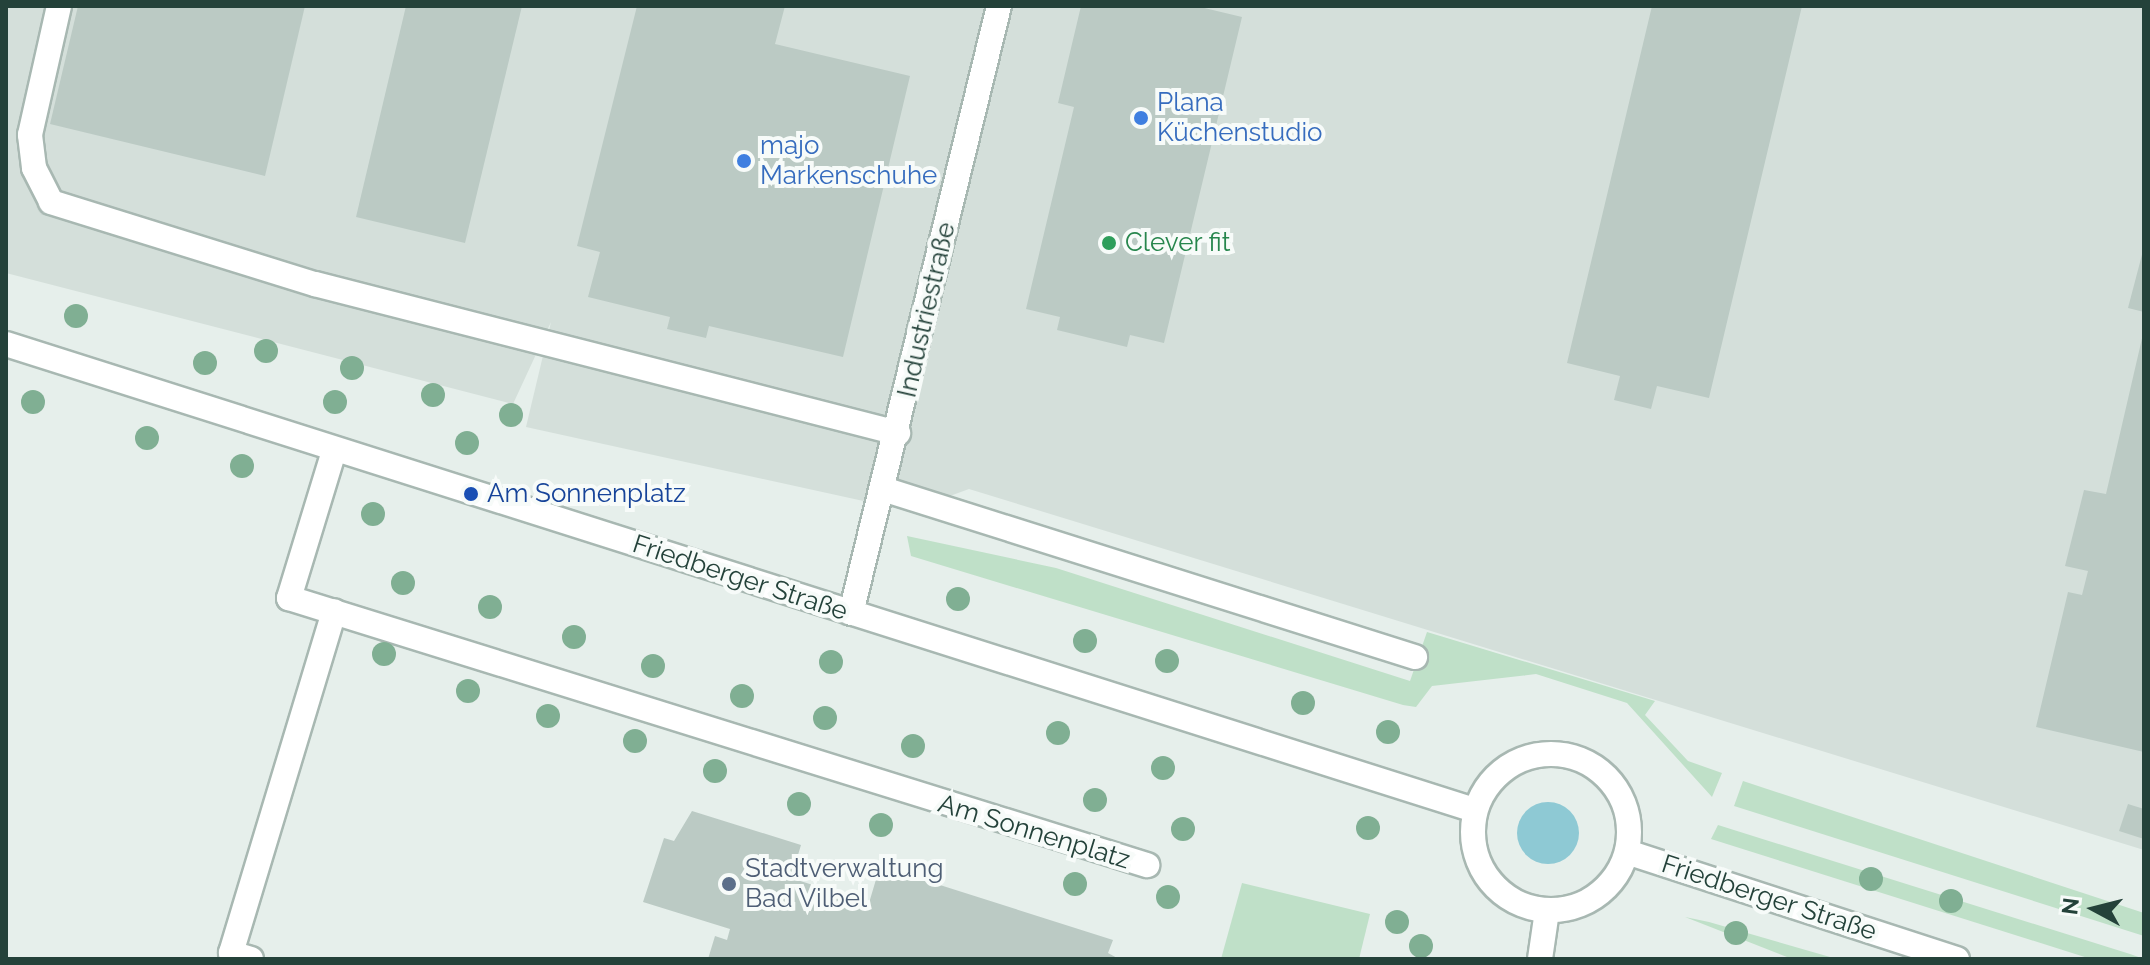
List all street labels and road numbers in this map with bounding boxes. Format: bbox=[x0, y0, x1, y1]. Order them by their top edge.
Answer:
street label: Industriestraße bbox=[892, 219, 962, 401]
street label: Friedberger Straße bbox=[628, 528, 852, 628]
street label: Am Sonnenplatz bbox=[934, 788, 1134, 876]
street label: Friedberger Straße bbox=[1657, 848, 1881, 948]

